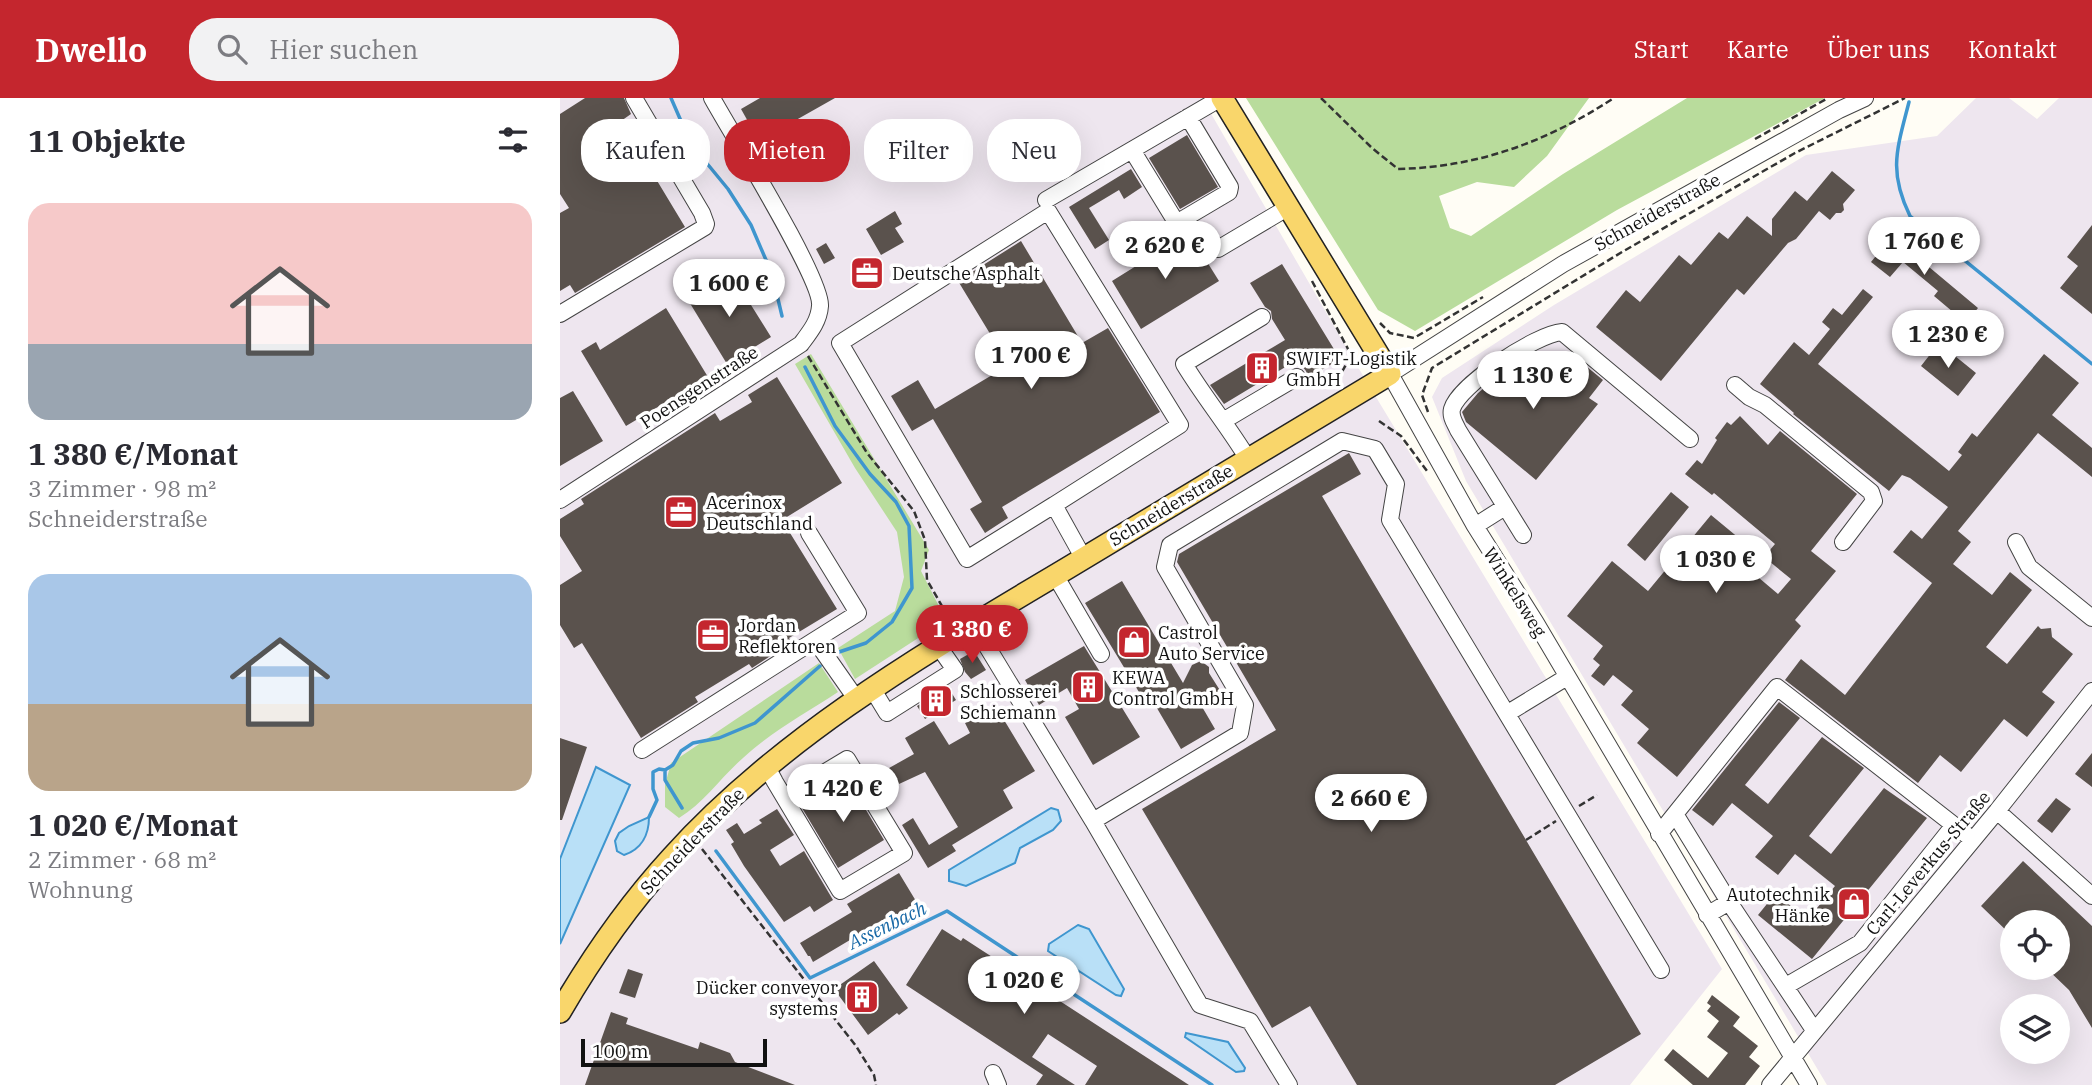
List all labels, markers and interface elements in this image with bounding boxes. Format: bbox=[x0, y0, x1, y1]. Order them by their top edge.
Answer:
search box bbox=[189, 18, 679, 81]
text: Dwello bbox=[35, 28, 147, 71]
icon: search bbox=[213, 30, 251, 68]
text: Hier suchen bbox=[269, 32, 418, 66]
text: Start bbox=[1634, 33, 1689, 65]
text: Karte bbox=[1727, 33, 1789, 65]
text: Über uns bbox=[1827, 33, 1930, 65]
text: Kontakt bbox=[1968, 33, 2057, 65]
chip: Kaufen bbox=[581, 119, 710, 182]
chip: Mieten bbox=[724, 119, 850, 182]
chip: Filter bbox=[864, 119, 973, 182]
chip: Neu bbox=[987, 119, 1081, 182]
text: 11 Objekte bbox=[28, 121, 186, 160]
icon: filters bbox=[494, 121, 532, 159]
street label: Schneiderstraße bbox=[1590, 168, 1724, 256]
pin: 1 760 € bbox=[1859, 218, 1989, 277]
pin: 2 620 € bbox=[1100, 222, 1230, 281]
text: 1 760 € bbox=[1884, 225, 1964, 255]
text: 2 620 € bbox=[1125, 229, 1205, 259]
icon: home bbox=[217, 248, 343, 374]
office icon: Deutsche Asphalt bbox=[848, 254, 886, 292]
pin: 1 600 € bbox=[664, 260, 794, 319]
place label: Deutsche Asphalt bbox=[892, 262, 1040, 285]
text: 1 600 € bbox=[689, 267, 769, 297]
pin: 1 230 € bbox=[1883, 310, 2013, 370]
text: 1 230 € bbox=[1908, 318, 1988, 348]
pin: 1 700 € bbox=[966, 331, 1096, 391]
text: 1 700 € bbox=[991, 339, 1071, 369]
street label: Poensgenstraße bbox=[636, 340, 762, 434]
place label: SWIFT-Logistik GmbH bbox=[1286, 347, 1417, 391]
building icon: SWIFT-Logistik GmbH bbox=[1243, 349, 1281, 387]
pin: 1 130 € bbox=[1468, 352, 1598, 411]
text: 1 130 € bbox=[1493, 359, 1573, 389]
text: 1 380 €/Monat bbox=[28, 434, 238, 473]
street label: Schneiderstraße bbox=[1105, 459, 1237, 551]
text: 3 Zimmer · 98 m² bbox=[28, 473, 216, 503]
place label: Acerinox Deutschland bbox=[706, 491, 813, 535]
office icon: Acerinox Deutschland bbox=[662, 493, 700, 531]
text: Schneiderstraße bbox=[28, 503, 208, 533]
pin: 1 030 € bbox=[1651, 536, 1781, 595]
street label: Winkelsweg bbox=[1478, 543, 1552, 641]
text: 1 030 € bbox=[1676, 543, 1756, 573]
pin: 1 380 € bbox=[907, 606, 1037, 665]
text: 1 380 € bbox=[932, 613, 1012, 643]
place label: Jordan Reflektoren bbox=[738, 614, 836, 658]
office icon: Jordan Reflektoren bbox=[694, 616, 732, 654]
icon: home bbox=[217, 619, 343, 745]
place label: Castrol Auto Service bbox=[1158, 621, 1265, 665]
shop icon: Castrol Auto Service bbox=[1115, 623, 1153, 661]
place label: KEWA Control GmbH bbox=[1112, 666, 1234, 710]
building icon: KEWA Control GmbH bbox=[1069, 668, 1107, 706]
place label: Schlosserei Schiemann bbox=[960, 680, 1057, 724]
building icon: Schlosserei Schiemann bbox=[917, 682, 955, 720]
pin: 1 420 € bbox=[778, 764, 908, 824]
text: 1 420 € bbox=[803, 772, 883, 802]
pin: 2 660 € bbox=[1306, 774, 1436, 834]
street label: Schneiderstraße bbox=[635, 782, 749, 900]
text: 2 660 € bbox=[1331, 782, 1411, 812]
street label: Carl-Leverkus-Straße bbox=[1861, 786, 1995, 940]
text: 1 020 €/Monat bbox=[28, 805, 238, 844]
text: 2 Zimmer · 68 m² bbox=[28, 844, 216, 874]
text: Wohnung bbox=[28, 874, 133, 904]
place label: Autotechnik Hänke bbox=[1726, 883, 1830, 927]
shop icon: Autotechnik Hänke bbox=[1835, 885, 1873, 923]
water label: Assenbach bbox=[842, 896, 931, 955]
map controls bbox=[2000, 910, 2070, 1064]
button: locate bbox=[2000, 910, 2070, 980]
pin: 1 020 € bbox=[959, 956, 1089, 1016]
text: 1 020 € bbox=[984, 964, 1064, 994]
place label: Dücker conveyor systems bbox=[696, 976, 838, 1020]
building icon: Dücker conveyor systems bbox=[843, 978, 881, 1016]
button: layers bbox=[2000, 994, 2070, 1064]
scale bar bbox=[581, 1036, 766, 1068]
text: 100 m bbox=[592, 1039, 649, 1063]

